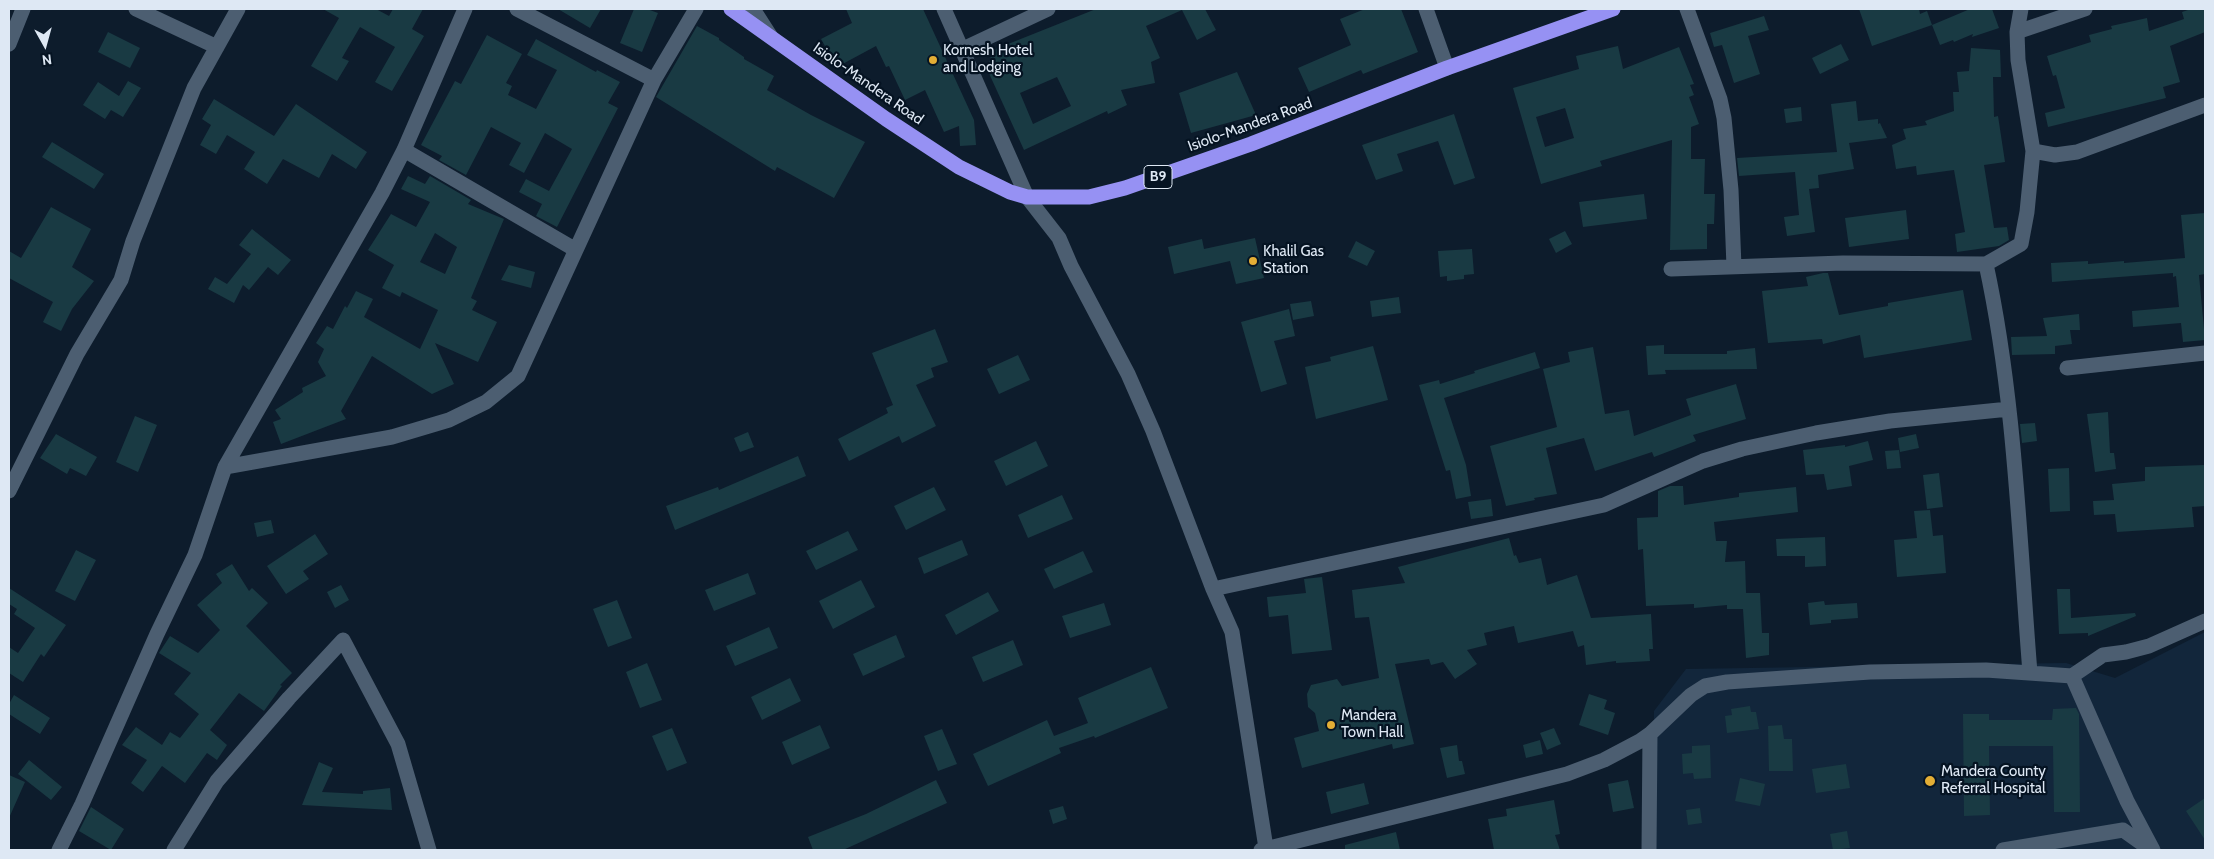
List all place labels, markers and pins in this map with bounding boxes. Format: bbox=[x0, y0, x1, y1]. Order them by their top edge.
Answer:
place label: Kornesh Hotel and Lodging bbox=[943, 42, 1032, 77]
marker: Kornesh Hotel and Lodging bbox=[927, 54, 939, 66]
place label: Khalil Gas Station bbox=[1263, 243, 1324, 278]
marker: Khalil Gas Station bbox=[1247, 255, 1259, 267]
place label: Mandera Town Hall bbox=[1341, 707, 1403, 742]
marker: Mandera Town Hall bbox=[1325, 719, 1337, 731]
place label: Mandera County Referral Hospital bbox=[1941, 763, 2046, 798]
marker: Mandera County Referral Hospital bbox=[1923, 774, 1937, 788]

